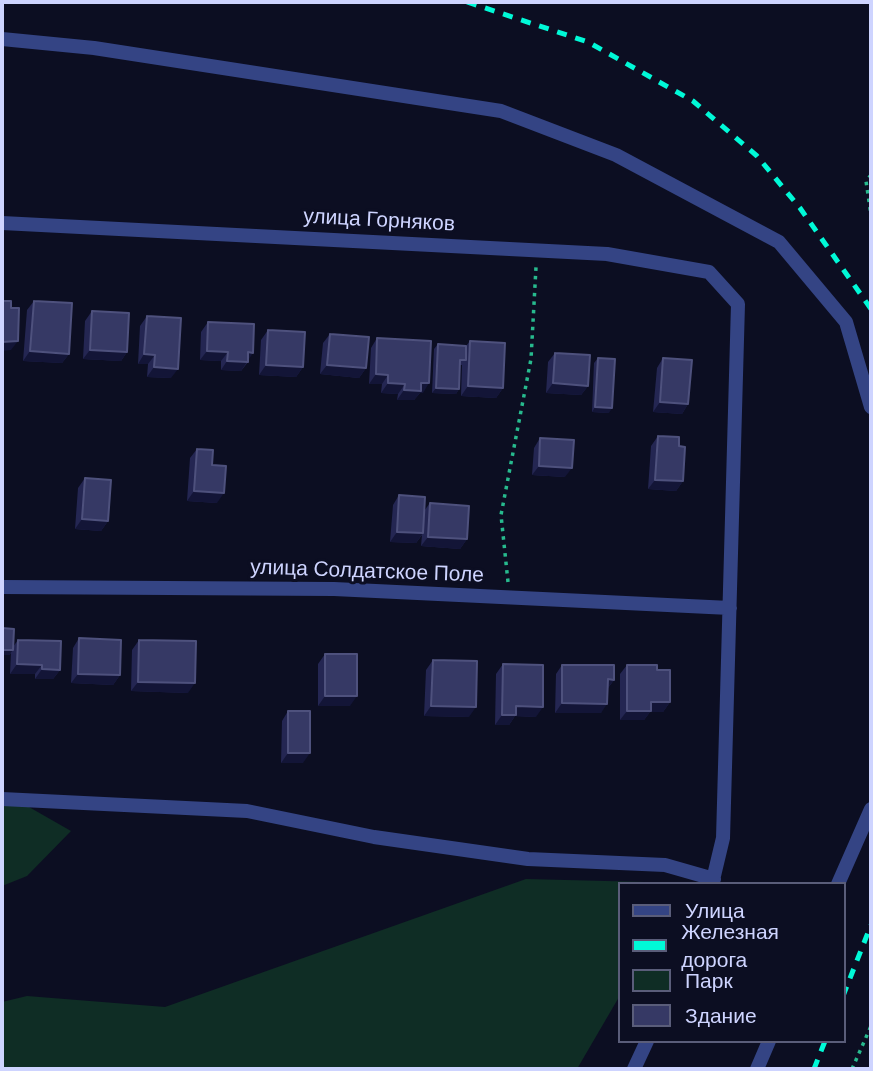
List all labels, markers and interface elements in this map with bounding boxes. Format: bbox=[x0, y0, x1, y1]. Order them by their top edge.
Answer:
street label: улица Горняков bbox=[303, 204, 455, 238]
street label: улица Солдатское Поле bbox=[250, 555, 484, 589]
legend bbox=[618, 882, 845, 1043]
text: Улица bbox=[685, 897, 745, 925]
text: Железная дорога bbox=[681, 918, 779, 974]
text: Парк bbox=[685, 967, 733, 995]
text: Здание bbox=[685, 1002, 757, 1030]

